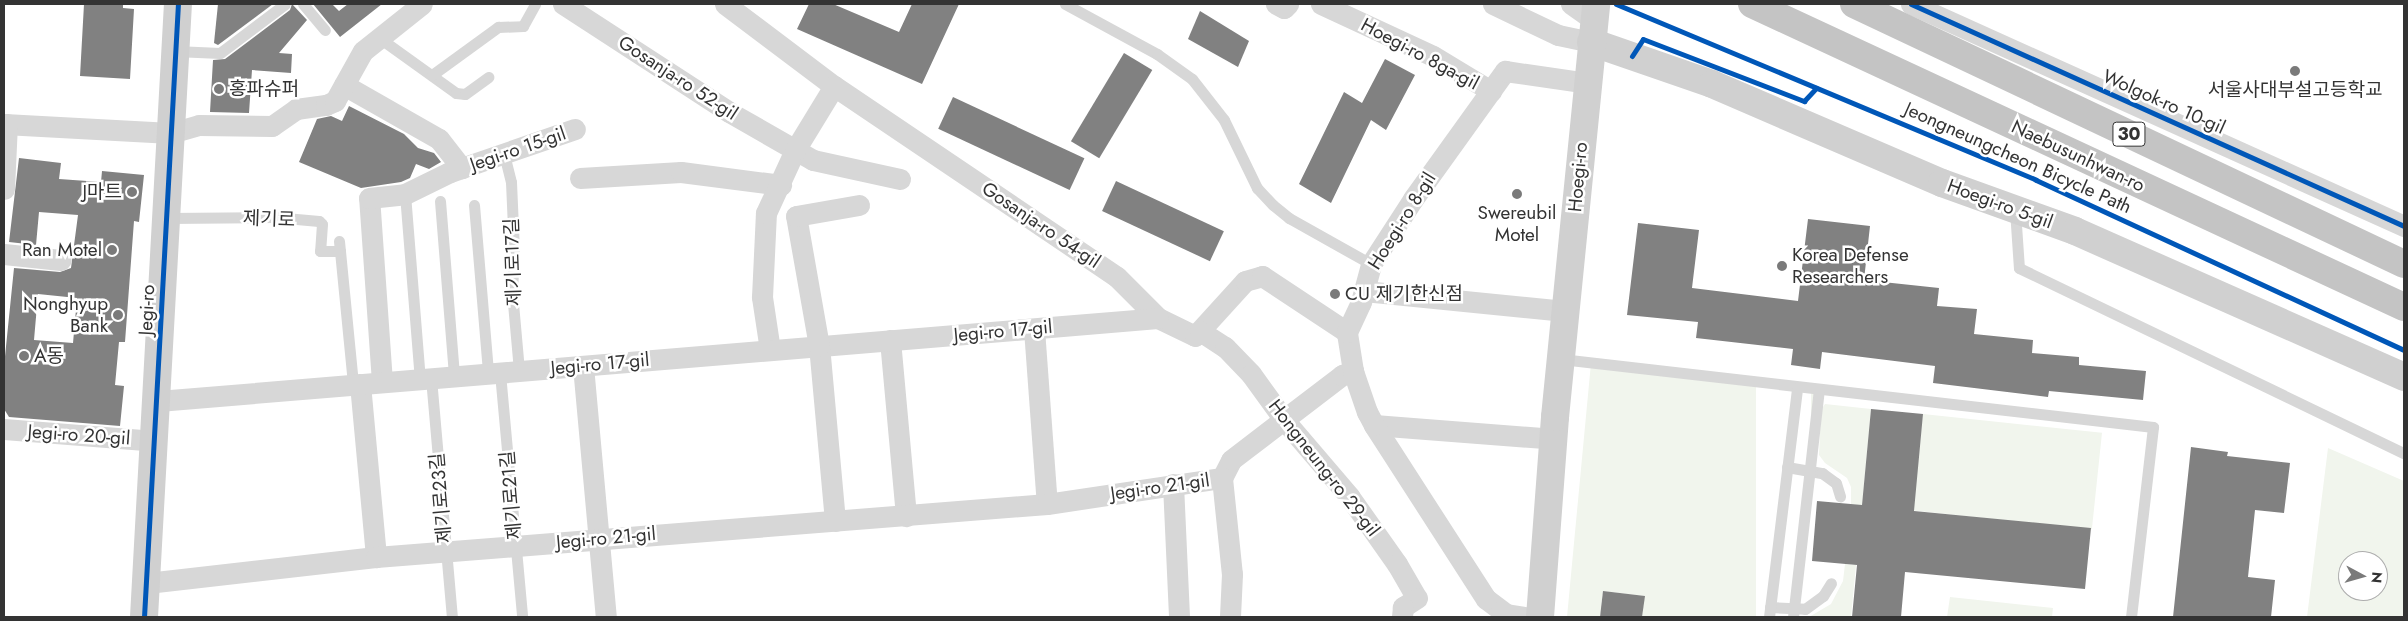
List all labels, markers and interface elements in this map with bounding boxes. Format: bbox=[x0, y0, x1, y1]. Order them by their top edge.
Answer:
street label: Hoegi-ro 8ga-gil bbox=[1357, 13, 1483, 95]
street label: Gosanja-ro 52-gil bbox=[614, 31, 742, 125]
street label: Wolgok-ro 10-gil bbox=[2099, 65, 2229, 139]
marker: 서울사대부설고등학교 bbox=[2289, 65, 2301, 77]
place label: 홍파슈퍼 bbox=[229, 78, 299, 100]
place label: 서울사대부설고등학교 bbox=[2208, 79, 2382, 101]
marker: 홍파슈퍼 bbox=[213, 83, 225, 95]
street label: Jeongneungcheon Bicycle Path bbox=[1901, 98, 2135, 218]
street label: Naebusunhwan-ro bbox=[2008, 115, 2148, 197]
road number: 30 bbox=[2112, 118, 2146, 150]
street label: Jegi-ro 15-gil bbox=[467, 122, 569, 176]
street label: Hoegi-ro bbox=[1564, 141, 1592, 213]
street label: Hoegi-ro 8-gil bbox=[1363, 168, 1441, 274]
street label: Hoegi-ro 5-gil bbox=[1944, 174, 2056, 234]
street label: Gosanja-ro 54-gil bbox=[977, 177, 1105, 273]
place label: J마트 bbox=[82, 181, 122, 203]
marker: J마트 bbox=[126, 186, 138, 198]
marker: Swereubil Motel bbox=[1511, 188, 1523, 200]
place label: Swereubil Motel bbox=[1478, 202, 1556, 246]
street label: 제기로 bbox=[242, 207, 296, 231]
street label: 제기로17길 bbox=[500, 217, 526, 307]
place label: Ran Motel bbox=[22, 239, 102, 261]
marker: Ran Motel bbox=[106, 244, 118, 256]
place label: Korea Defense Researchers bbox=[1792, 244, 1909, 288]
marker: Korea Defense Researchers bbox=[1776, 260, 1788, 272]
place label: CU 제기한신점 bbox=[1345, 283, 1463, 305]
street label: Jegi-ro bbox=[134, 284, 160, 336]
marker: CU 제기한신점 bbox=[1329, 288, 1341, 300]
place label: Nonghyup Bank bbox=[23, 293, 108, 337]
marker: Nonghyup Bank bbox=[112, 309, 124, 321]
street label: Jegi-ro 17-gil bbox=[953, 315, 1053, 347]
place label: A동 bbox=[34, 345, 64, 367]
street label: Jegi-ro 17-gil bbox=[550, 348, 650, 380]
marker: A동 bbox=[18, 350, 30, 362]
street label: Hongneung-ro 29-gil bbox=[1263, 395, 1385, 541]
street label: Jegi-ro 20-gil bbox=[27, 420, 131, 450]
street label: 제기로21길 bbox=[496, 450, 526, 540]
street label: 제기로23길 bbox=[426, 452, 456, 544]
street label: Jegi-ro 21-gil bbox=[1109, 469, 1211, 505]
street label: Jegi-ro 21-gil bbox=[555, 522, 657, 554]
north arrow bbox=[2338, 551, 2388, 601]
text: N bbox=[2366, 571, 2387, 584]

